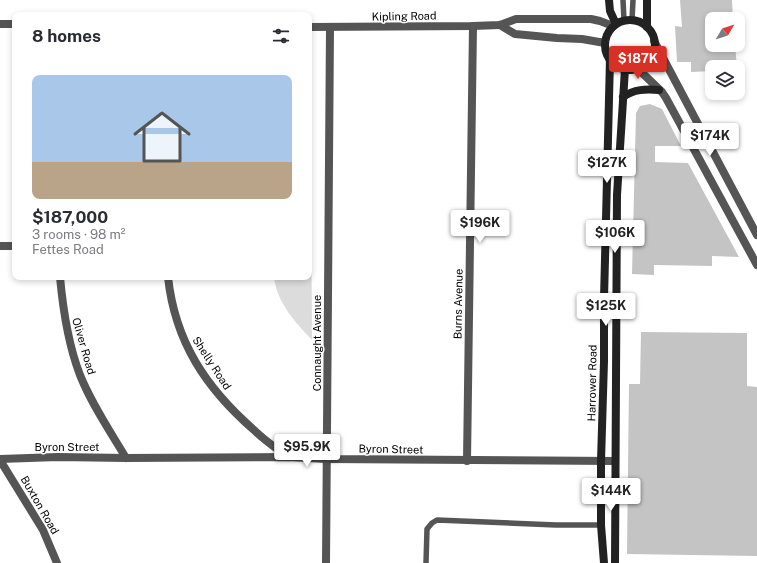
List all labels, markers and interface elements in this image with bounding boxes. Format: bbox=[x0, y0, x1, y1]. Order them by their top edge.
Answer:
street label: Kipling Road bbox=[371, 9, 437, 23]
north arrow bbox=[705, 12, 745, 52]
map controls bbox=[705, 12, 745, 100]
icon: filters bbox=[270, 25, 292, 47]
text: 8 homes bbox=[32, 26, 101, 46]
pin: $187K bbox=[610, 46, 666, 80]
text: $187K bbox=[618, 51, 658, 66]
button: layers bbox=[705, 60, 745, 100]
icon: home bbox=[126, 101, 198, 173]
pin: $174K bbox=[682, 123, 738, 157]
text: $174K bbox=[690, 128, 730, 143]
pin: $127K bbox=[579, 150, 635, 184]
text: $127K bbox=[587, 155, 627, 170]
text: $187,000 bbox=[32, 207, 108, 227]
pin: $196K bbox=[452, 210, 508, 244]
text: $196K bbox=[460, 215, 500, 230]
pin: $106K bbox=[587, 220, 643, 254]
text: $106K bbox=[595, 225, 635, 240]
text: 3 rooms · 98 m² bbox=[32, 227, 126, 242]
text: Fettes Road bbox=[32, 242, 104, 257]
street label: Burns Avenue bbox=[451, 269, 465, 339]
pin: $125K bbox=[578, 293, 634, 327]
street label: Connaught Avenue bbox=[311, 295, 323, 391]
text: $125K bbox=[586, 298, 626, 313]
street label: Oliver Road bbox=[70, 316, 98, 376]
street label: Shelly Road bbox=[190, 334, 234, 392]
street label: Harrower Road bbox=[585, 344, 599, 422]
pin: $95.9K bbox=[274, 434, 340, 468]
text: $95.9K bbox=[283, 439, 331, 454]
street label: Byron Street bbox=[35, 441, 99, 453]
street label: Byron Street bbox=[358, 442, 424, 456]
street label: Buxton Road bbox=[19, 474, 61, 536]
pin: $144K bbox=[583, 478, 639, 512]
text: $144K bbox=[591, 483, 631, 498]

